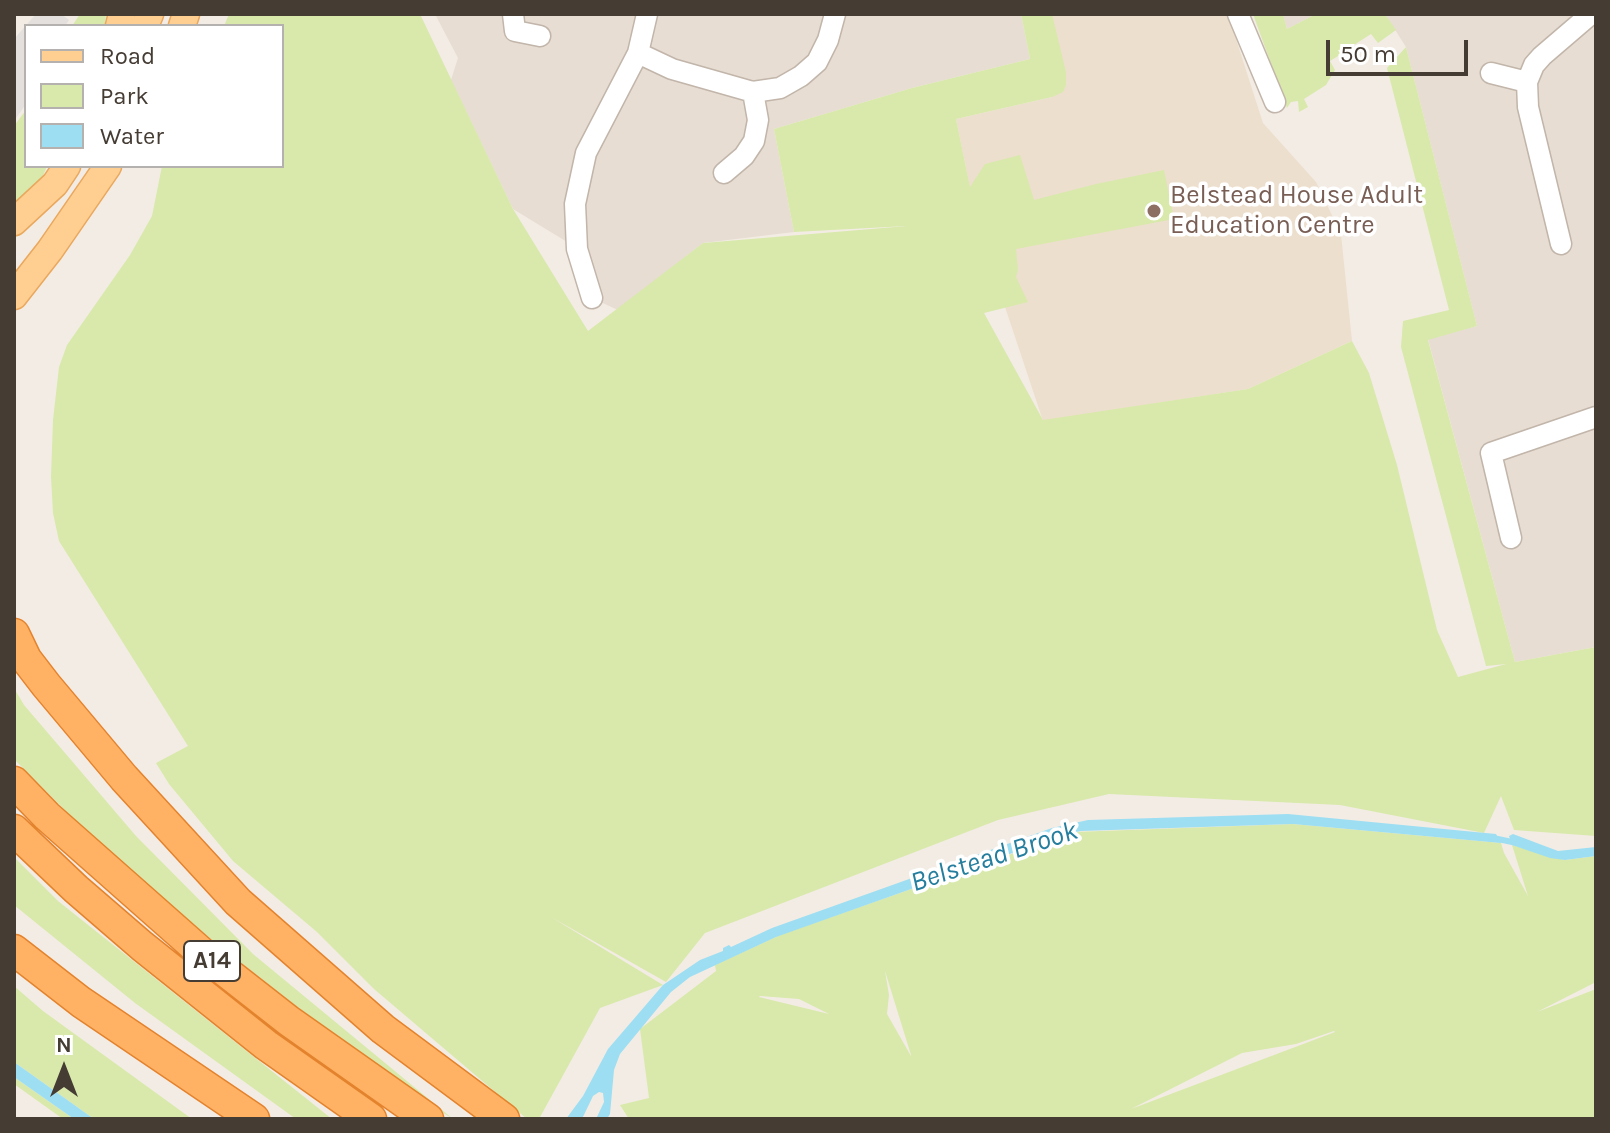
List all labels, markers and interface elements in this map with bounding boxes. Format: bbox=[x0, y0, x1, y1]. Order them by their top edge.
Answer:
legend bbox=[24, 24, 284, 168]
scale bar bbox=[1330, 24, 1472, 74]
text: 50 m bbox=[1340, 40, 1396, 68]
text: Road bbox=[100, 42, 155, 70]
text: Park bbox=[100, 82, 149, 110]
text: Water bbox=[100, 122, 164, 150]
place label: Belstead House Adult Education Centre bbox=[1170, 180, 1423, 242]
marker: Belstead House Adult Education Centre bbox=[1145, 202, 1163, 220]
water label: Belstead Brook bbox=[906, 814, 1082, 900]
road number: A14 bbox=[184, 941, 240, 981]
north arrow bbox=[24, 1029, 104, 1109]
text: N bbox=[56, 1032, 72, 1058]

